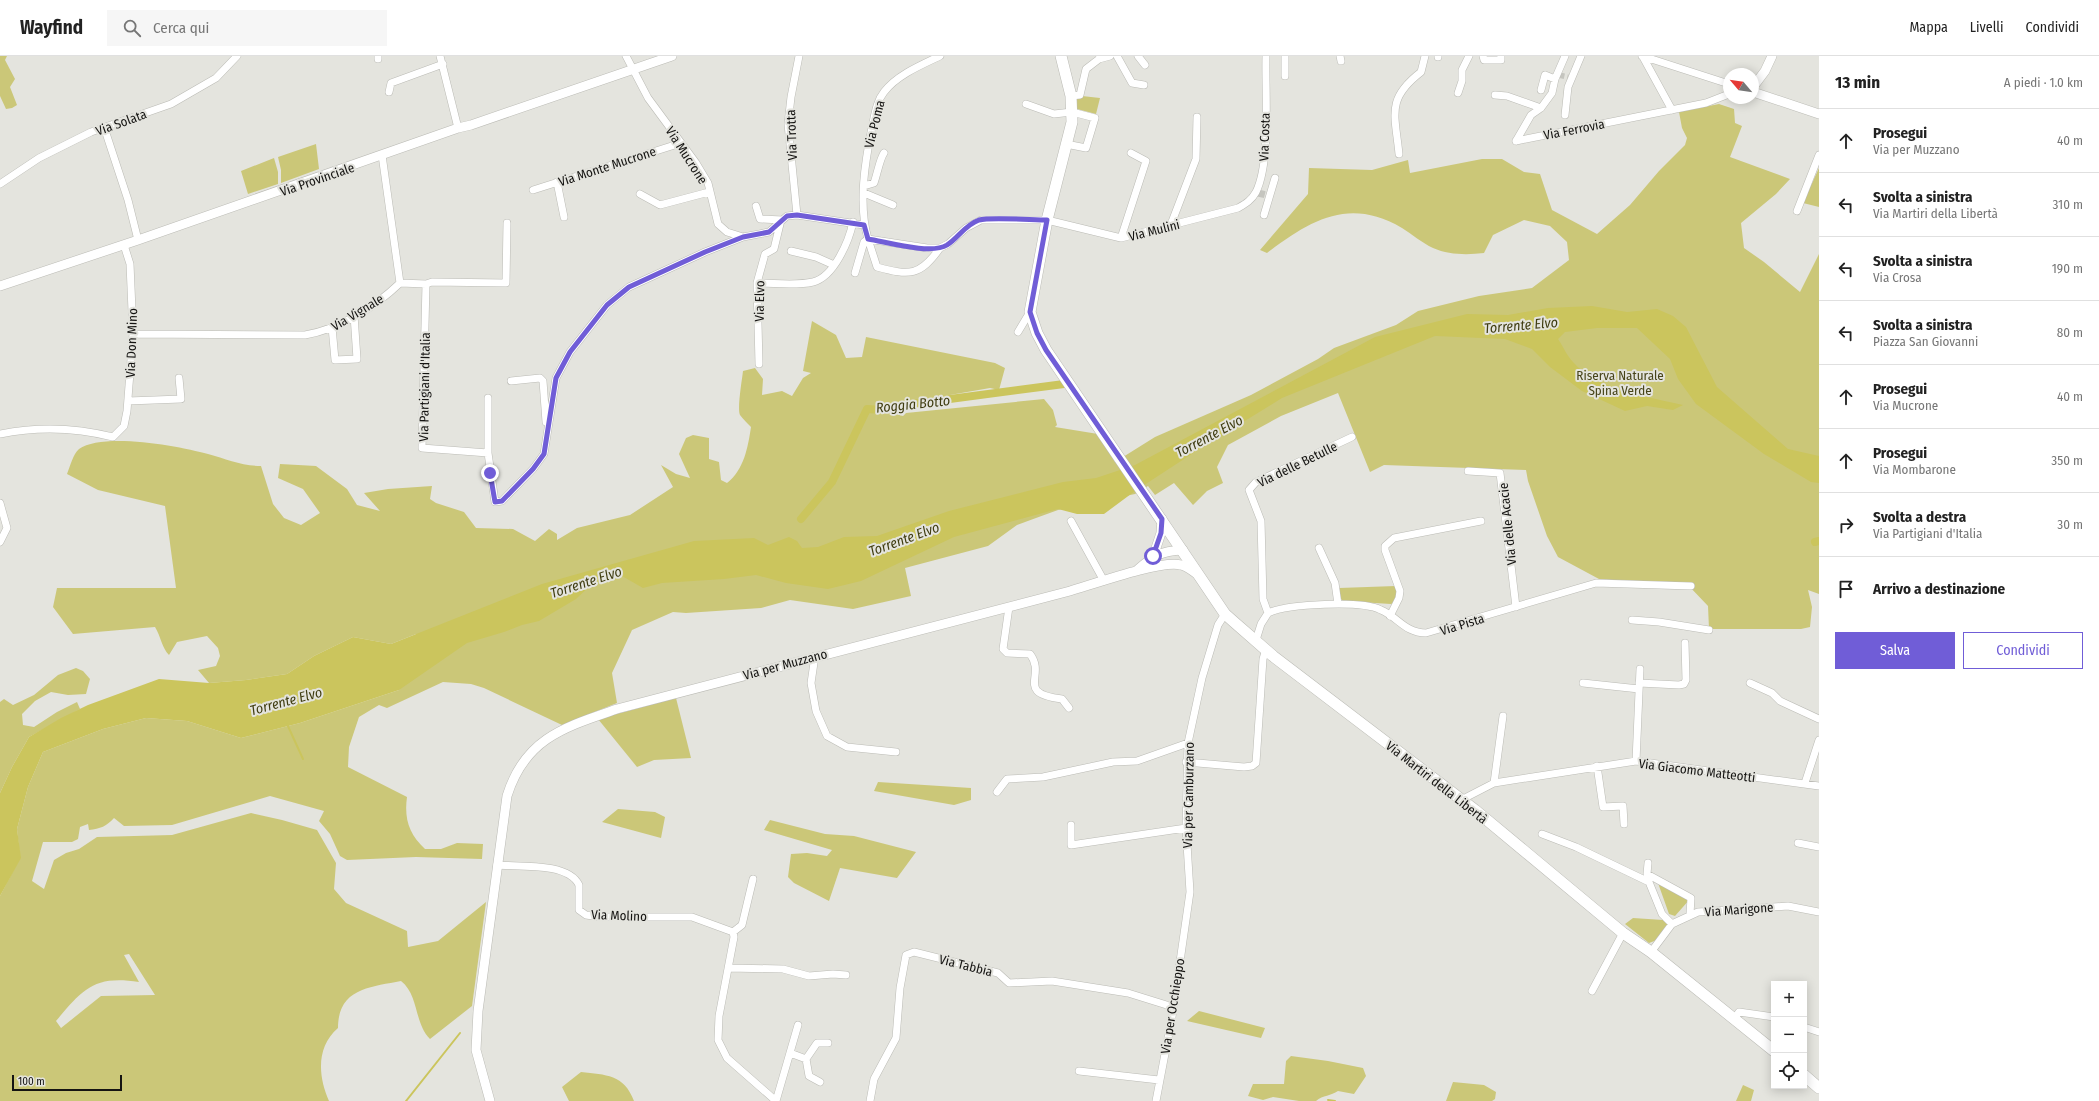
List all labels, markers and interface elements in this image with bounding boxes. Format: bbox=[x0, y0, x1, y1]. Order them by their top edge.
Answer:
search box bbox=[107, 10, 387, 46]
text: Wayfind bbox=[20, 16, 83, 39]
icon: search bbox=[121, 17, 143, 39]
text: Cerca qui bbox=[153, 19, 209, 37]
text: Mappa bbox=[1909, 19, 1948, 36]
text: Livelli bbox=[1970, 19, 2004, 36]
text: Condividi bbox=[2026, 19, 2079, 36]
north arrow bbox=[1723, 68, 1759, 104]
text: 13 min bbox=[1835, 72, 1880, 93]
text: A piedi · 1.0 km bbox=[2004, 75, 2083, 90]
street label: Via Poma bbox=[861, 99, 888, 150]
street label: Via Solata bbox=[94, 106, 149, 139]
street label: Via Trotta bbox=[783, 109, 800, 161]
street label: Via Costa bbox=[1256, 112, 1273, 162]
street label: Via Ferrovia bbox=[1542, 116, 1606, 143]
street label: Via Mucrone bbox=[663, 124, 711, 187]
text: Prosegui bbox=[1873, 124, 1927, 142]
icon: ahead bbox=[1835, 130, 1857, 152]
text: 40 m bbox=[2057, 133, 2083, 148]
text: Via per Muzzano bbox=[1873, 142, 1959, 157]
street label: Via Monte Mucrone bbox=[556, 144, 658, 189]
street label: Via Provinciale bbox=[278, 160, 356, 199]
text: Svolta a sinistra bbox=[1873, 188, 1973, 206]
icon: left bbox=[1835, 194, 1857, 216]
text: 310 m bbox=[2053, 197, 2083, 212]
text: Via Martiri della Libertà bbox=[1873, 206, 1998, 221]
street label: Via Mulini bbox=[1127, 217, 1181, 244]
text: Svolta a sinistra bbox=[1873, 252, 1973, 270]
icon: left bbox=[1835, 258, 1857, 280]
text: 190 m bbox=[2052, 261, 2083, 276]
text: Via Crosa bbox=[1873, 270, 1922, 285]
street label: Via Elvo bbox=[752, 280, 767, 322]
street label: Via Vignale bbox=[328, 291, 386, 334]
street label: Via Don Mino bbox=[123, 308, 140, 378]
water label: Torrente Elvo bbox=[1483, 314, 1559, 337]
text: Svolta a sinistra bbox=[1873, 316, 1973, 334]
icon: left bbox=[1835, 322, 1857, 344]
text: 80 m bbox=[2057, 325, 2083, 340]
street label: Via Partigiani d'Italia bbox=[416, 332, 433, 442]
text: Piazza San Giovanni bbox=[1873, 334, 1978, 349]
park label: Riserva Naturale Spina Verde bbox=[1576, 368, 1664, 398]
text: Prosegui bbox=[1873, 380, 1927, 398]
icon: ahead bbox=[1835, 386, 1857, 408]
text: 40 m bbox=[2057, 389, 2083, 404]
water label: Roggia Botto bbox=[875, 392, 951, 417]
text: Via Mucrone bbox=[1873, 398, 1938, 413]
water label: Torrente Elvo bbox=[1173, 412, 1246, 461]
street label: Via delle Betulle bbox=[1255, 439, 1340, 490]
text: Prosegui bbox=[1873, 444, 1927, 462]
icon: ahead bbox=[1835, 450, 1857, 472]
text: 350 m bbox=[2051, 453, 2083, 468]
text: Via Mombarone bbox=[1873, 462, 1956, 477]
route end bbox=[481, 464, 499, 482]
street label: Via delle Acacie bbox=[1496, 482, 1519, 566]
text: Svolta a destra bbox=[1873, 508, 1966, 526]
icon: right bbox=[1835, 514, 1857, 536]
text: 30 m bbox=[2057, 517, 2083, 532]
water label: Torrente Elvo bbox=[866, 519, 942, 560]
text: Via Partigiani d'Italia bbox=[1873, 526, 1982, 541]
route start bbox=[1144, 547, 1162, 565]
water label: Torrente Elvo bbox=[548, 563, 624, 602]
icon: arrive bbox=[1835, 578, 1857, 600]
text: Arrivo a destinazione bbox=[1873, 580, 2005, 598]
street label: Via Pista bbox=[1438, 611, 1486, 638]
button: Salva bbox=[1835, 632, 1955, 669]
button: Condividi bbox=[1963, 632, 2083, 669]
street label: Via per Muzzano bbox=[741, 646, 829, 683]
water label: Torrente Elvo bbox=[248, 684, 324, 719]
street label: Via Martiri della Libertà bbox=[1383, 738, 1491, 827]
street label: Via per Camburzano bbox=[1180, 742, 1197, 848]
street label: Via Giacomo Matteotti bbox=[1638, 756, 1756, 785]
street label: Via Marigone bbox=[1704, 900, 1774, 919]
street label: Via Molino bbox=[591, 907, 647, 924]
street label: Via Tabbia bbox=[938, 952, 994, 979]
street label: Via per Occhieppo bbox=[1158, 957, 1187, 1055]
map controls bbox=[1771, 981, 1807, 1089]
button: + bbox=[1771, 981, 1807, 1017]
button: − bbox=[1771, 1017, 1807, 1053]
button: locate bbox=[1771, 1053, 1807, 1089]
scale bar bbox=[12, 1073, 122, 1092]
text: 100 m bbox=[18, 1075, 45, 1088]

